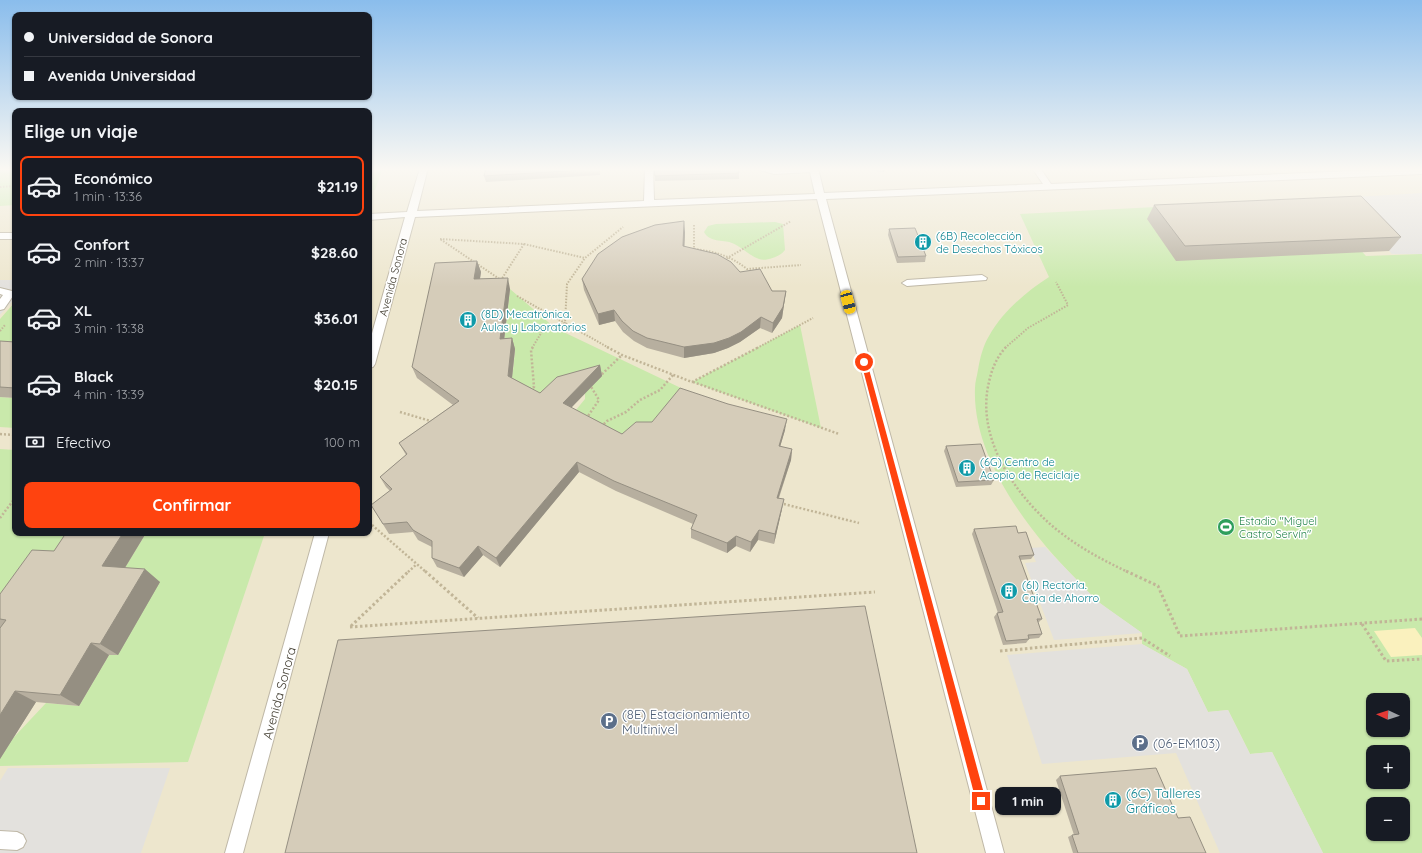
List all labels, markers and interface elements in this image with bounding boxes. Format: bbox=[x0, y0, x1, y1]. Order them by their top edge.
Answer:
text: Universidad de Sonora bbox=[48, 28, 213, 47]
text: Avenida Universidad bbox=[48, 66, 196, 85]
text: Elige un viaje bbox=[24, 120, 138, 143]
icon: car bbox=[26, 168, 62, 204]
text: Económico bbox=[74, 169, 153, 188]
text: $21.19 bbox=[317, 177, 358, 196]
text: 1 min · 13:36 bbox=[74, 188, 142, 204]
place label: (6B) Recolección de Desechos Tóxicos bbox=[936, 229, 1043, 256]
building icon: (6B) Recolección de Desechos Tóxicos bbox=[913, 232, 933, 252]
icon: car bbox=[26, 234, 62, 270]
text: Confort bbox=[74, 235, 130, 254]
street label: Avenida Sonora bbox=[376, 236, 410, 318]
text: $28.60 bbox=[311, 243, 358, 262]
text: 2 min · 13:37 bbox=[74, 254, 144, 270]
car bbox=[839, 289, 857, 315]
icon: car bbox=[26, 300, 62, 336]
text: XL bbox=[74, 301, 92, 320]
place label: (8D) Mecatrónica. Aulas y Laboratorios bbox=[481, 307, 586, 334]
text: $36.01 bbox=[314, 309, 358, 328]
building icon: (8D) Mecatrónica. Aulas y Laboratorios bbox=[458, 310, 478, 330]
text: 3 min · 13:38 bbox=[74, 320, 144, 336]
route start bbox=[855, 353, 873, 371]
icon: car bbox=[26, 366, 62, 402]
text: Black bbox=[74, 367, 114, 386]
text: $20.15 bbox=[314, 375, 358, 394]
text: 4 min · 13:39 bbox=[74, 386, 144, 402]
icon: cash bbox=[24, 431, 46, 453]
text: Efectivo bbox=[56, 433, 111, 452]
text: 100 m bbox=[324, 434, 360, 450]
place label: (6G) Centro de Acopio de Reciclaje bbox=[980, 455, 1080, 482]
building icon: (6G) Centro de Acopio de Reciclaje bbox=[957, 458, 977, 478]
button: Confirmar bbox=[24, 482, 360, 528]
place label: Estadio "Miguel Castro Servín" bbox=[1239, 514, 1317, 541]
sports icon: Estadio "Miguel Castro Servín" bbox=[1216, 517, 1236, 537]
place label: (6I) Rectoría. Caja de Ahorro bbox=[1022, 578, 1100, 605]
building icon: (6I) Rectoría. Caja de Ahorro bbox=[999, 581, 1019, 601]
street label: Avenida Sonora bbox=[259, 645, 299, 741]
north arrow bbox=[1366, 693, 1410, 737]
map controls bbox=[1366, 693, 1410, 841]
place label: (8E) Estacionamiento Multinivel bbox=[622, 706, 750, 737]
parking icon: (8E) Estacionamiento Multinivel bbox=[599, 711, 619, 731]
parking icon: (06-EM103) bbox=[1130, 733, 1150, 753]
place label: (06-EM103) bbox=[1153, 735, 1220, 751]
button: + bbox=[1366, 745, 1410, 789]
place label: (6C) Talleres Gráficos bbox=[1126, 785, 1201, 816]
callout: 1 min bbox=[995, 787, 1061, 815]
building icon: (6C) Talleres Gráficos bbox=[1103, 790, 1123, 810]
route end bbox=[972, 792, 990, 810]
text: 1 min bbox=[1012, 793, 1044, 809]
button: − bbox=[1366, 797, 1410, 841]

